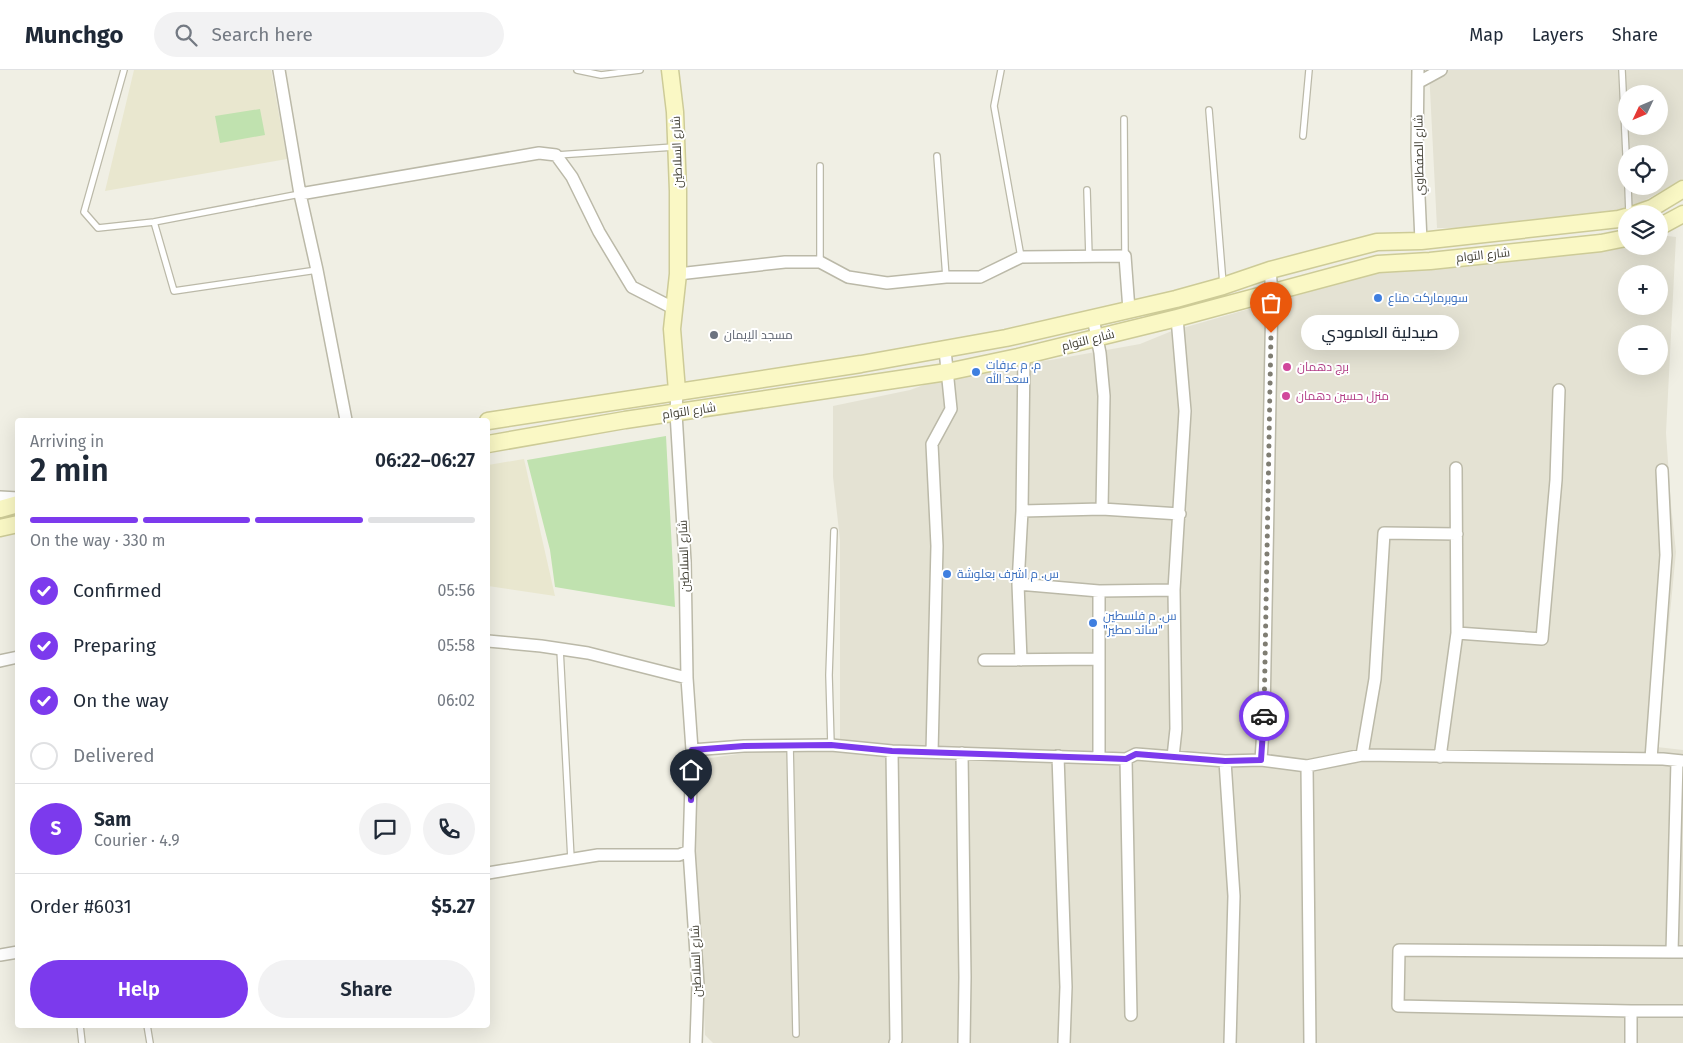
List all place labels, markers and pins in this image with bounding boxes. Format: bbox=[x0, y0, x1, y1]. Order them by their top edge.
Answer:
pin bbox=[1250, 282, 1292, 333]
place label: سوبرماركت مناع bbox=[1388, 291, 1468, 306]
marker: سوبرماركت مناع bbox=[1372, 292, 1384, 304]
callout: صيدلية العامودي bbox=[1301, 316, 1458, 350]
place label: مسجد الإيمان bbox=[724, 328, 793, 342]
marker: مسجد الإيمان bbox=[708, 329, 720, 341]
place label: م. م عرفات سعد الله bbox=[986, 358, 1041, 386]
place label: برج دهمان bbox=[1297, 360, 1349, 375]
marker: برج دهمان bbox=[1281, 361, 1293, 373]
marker: م. م عرفات سعد الله bbox=[970, 366, 982, 378]
place label: منزل حسين دهمان bbox=[1296, 389, 1389, 403]
marker: منزل حسين دهمان bbox=[1280, 390, 1292, 402]
place label: س. م اشرف بعلوشة bbox=[957, 567, 1059, 582]
marker: س. م اشرف بعلوشة bbox=[941, 568, 953, 580]
place label: س. م فلسطين "سائد مطير" bbox=[1103, 609, 1176, 637]
marker: س. م فلسطين "سائد مطير" bbox=[1087, 617, 1099, 629]
pin bbox=[670, 749, 712, 800]

